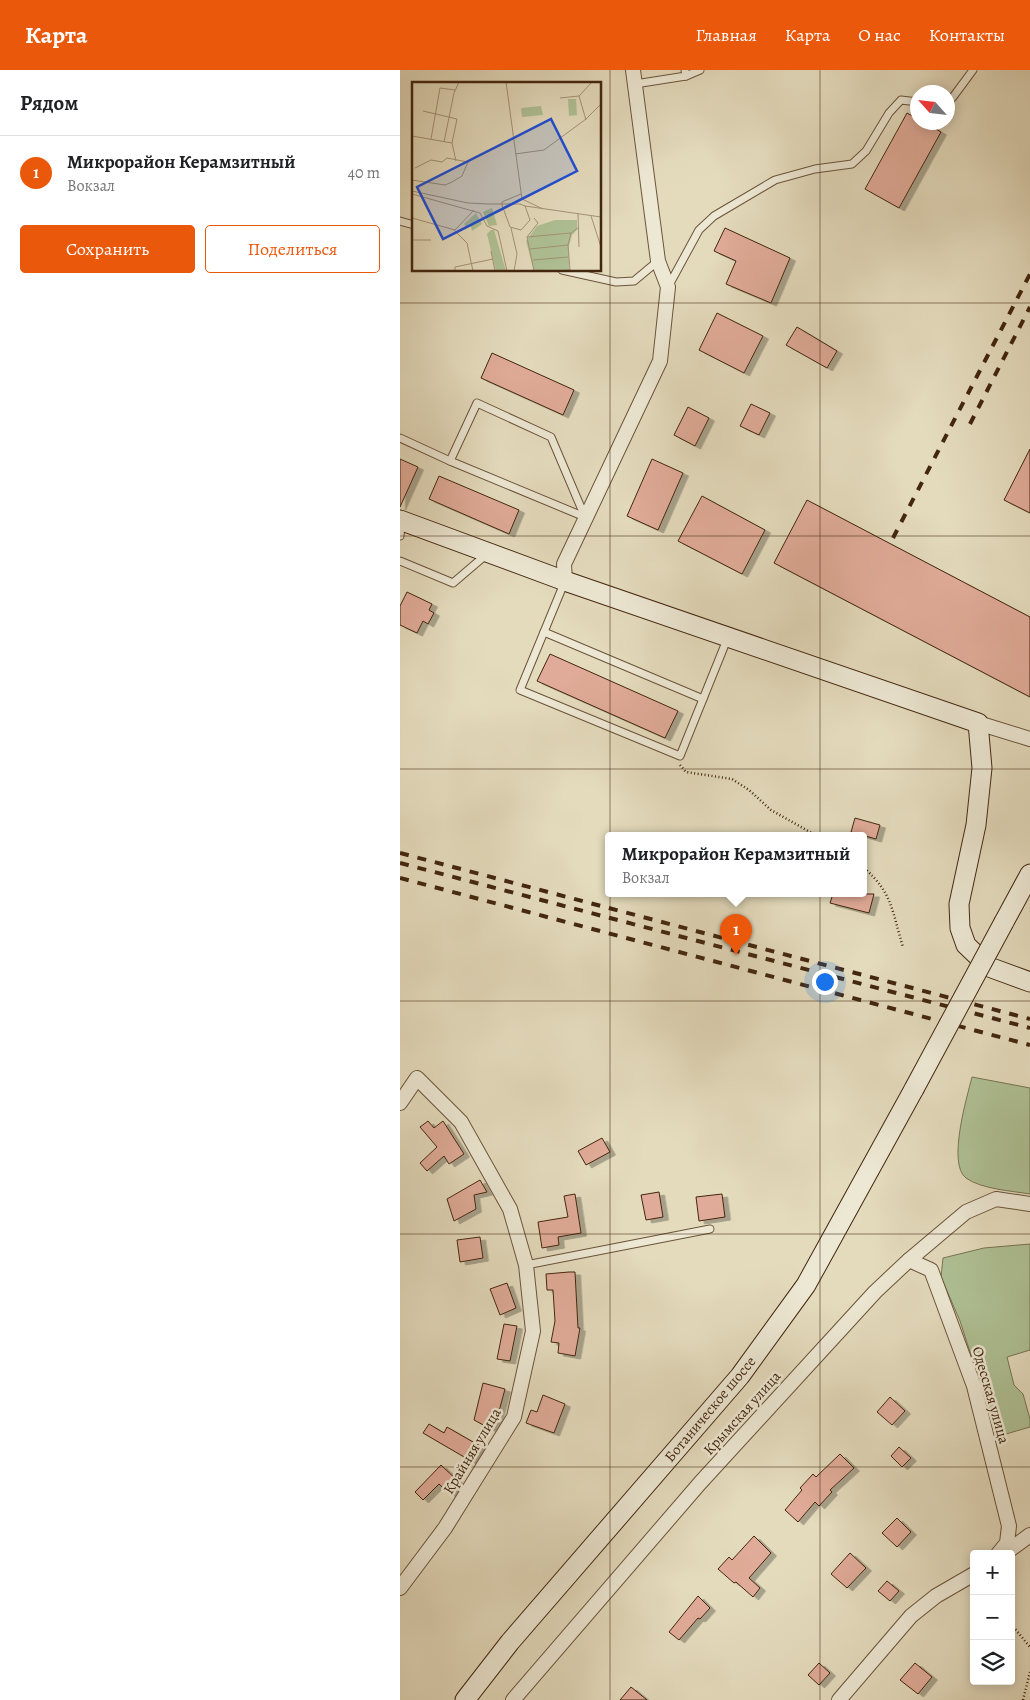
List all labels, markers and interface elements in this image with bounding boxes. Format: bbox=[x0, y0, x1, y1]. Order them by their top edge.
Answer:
text: Карта bbox=[25, 19, 87, 51]
text: Главная bbox=[696, 23, 757, 47]
text: Карта bbox=[785, 23, 830, 47]
text: О нас bbox=[858, 23, 901, 47]
text: Контакты bbox=[929, 23, 1005, 47]
inset map bbox=[412, 82, 601, 271]
north arrow bbox=[910, 85, 955, 130]
text: Рядом bbox=[20, 89, 78, 117]
text: Микрорайон Керамзитный bbox=[67, 149, 296, 175]
text: 1 bbox=[33, 162, 39, 184]
text: 40 m bbox=[348, 162, 380, 184]
text: Вокзал bbox=[67, 175, 115, 197]
button: Сохранить bbox=[20, 225, 195, 273]
button: Поделиться bbox=[205, 225, 380, 273]
popup bbox=[605, 832, 867, 897]
text: Микрорайон Керамзитный bbox=[622, 841, 850, 867]
text: Вокзал bbox=[622, 867, 670, 889]
pin: 1 bbox=[720, 914, 752, 955]
your location bbox=[812, 969, 838, 995]
street label: Одесская улица bbox=[968, 1344, 1014, 1446]
street label: Ботаническое шоссе bbox=[660, 1352, 760, 1466]
street label: Крымская улица bbox=[699, 1367, 785, 1459]
street label: Крайняя улица bbox=[438, 1404, 506, 1498]
map controls bbox=[970, 1550, 1015, 1685]
button: + bbox=[970, 1550, 1015, 1595]
button: − bbox=[970, 1595, 1015, 1640]
button: layers bbox=[970, 1640, 1015, 1685]

